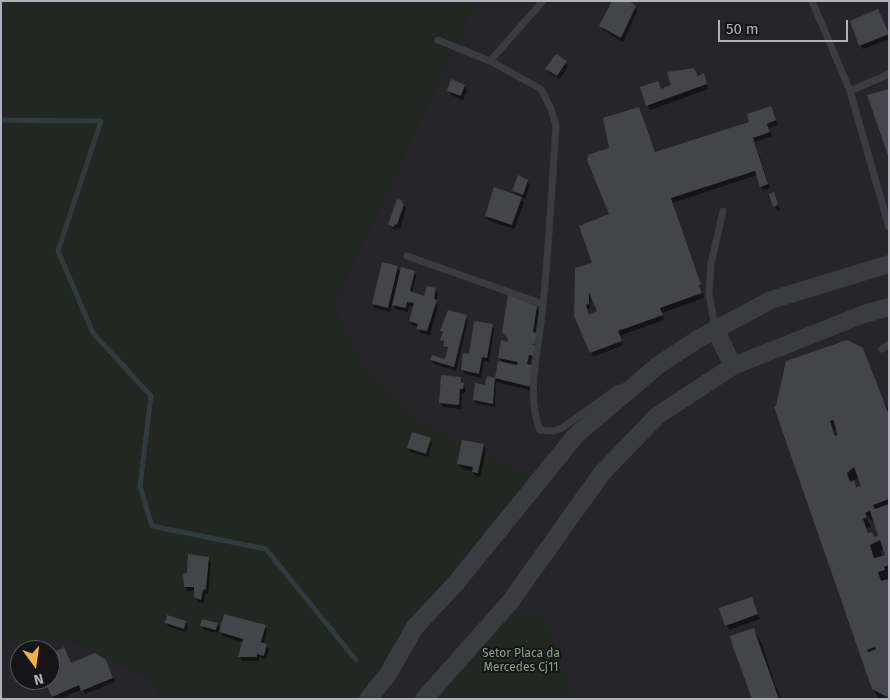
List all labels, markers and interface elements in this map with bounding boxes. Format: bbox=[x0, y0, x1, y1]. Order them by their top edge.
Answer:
scale bar bbox=[720, 10, 850, 42]
text: 50 m bbox=[726, 20, 759, 38]
north arrow bbox=[10, 640, 60, 690]
park label: Setor Placa da Mercedes Cj11 bbox=[482, 647, 560, 675]
text: N bbox=[32, 670, 45, 688]

